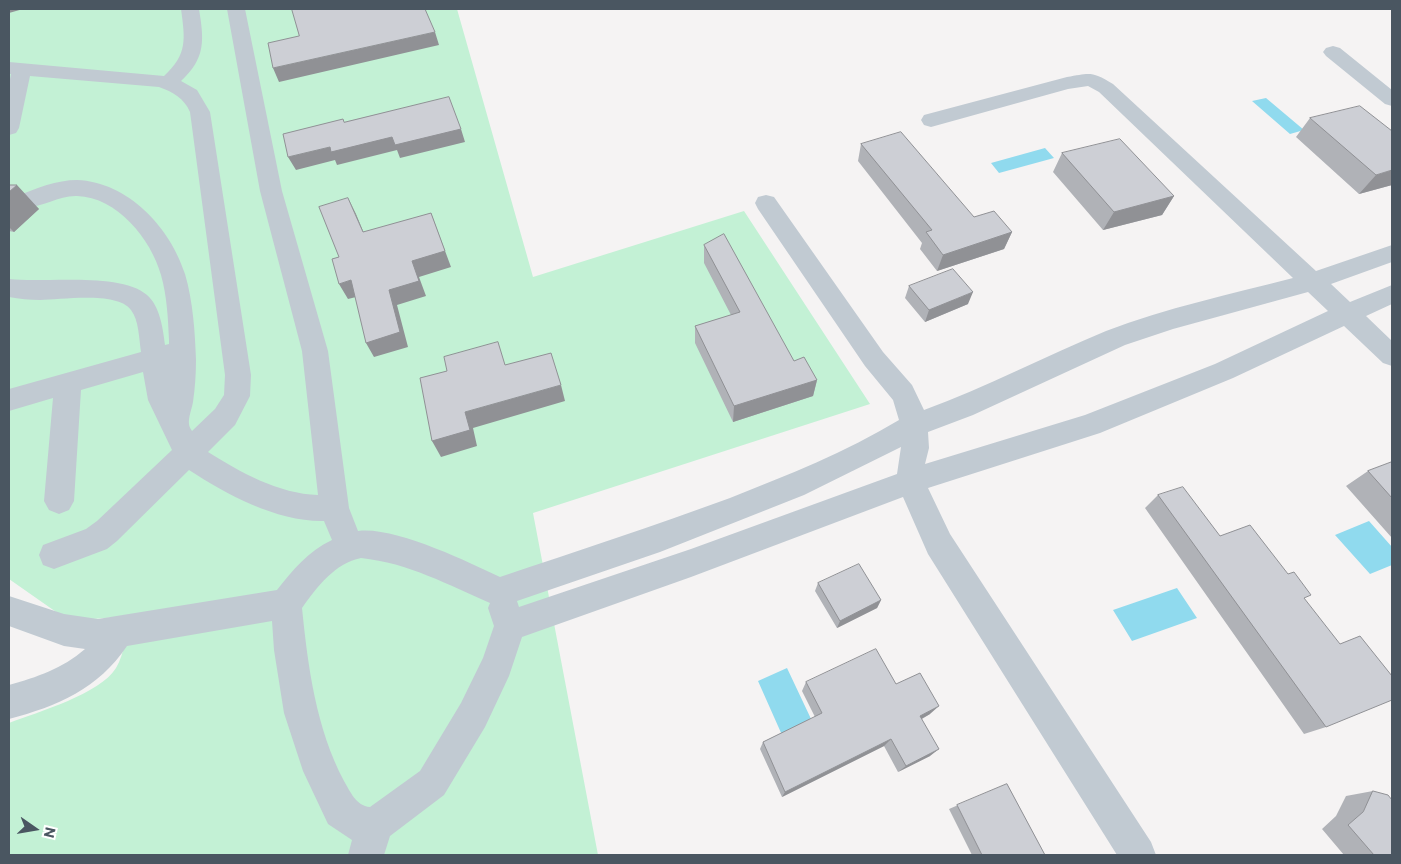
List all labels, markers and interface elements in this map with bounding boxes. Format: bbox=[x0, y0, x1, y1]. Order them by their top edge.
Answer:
north arrow bbox=[10, 804, 60, 854]
text: N bbox=[41, 825, 60, 840]

